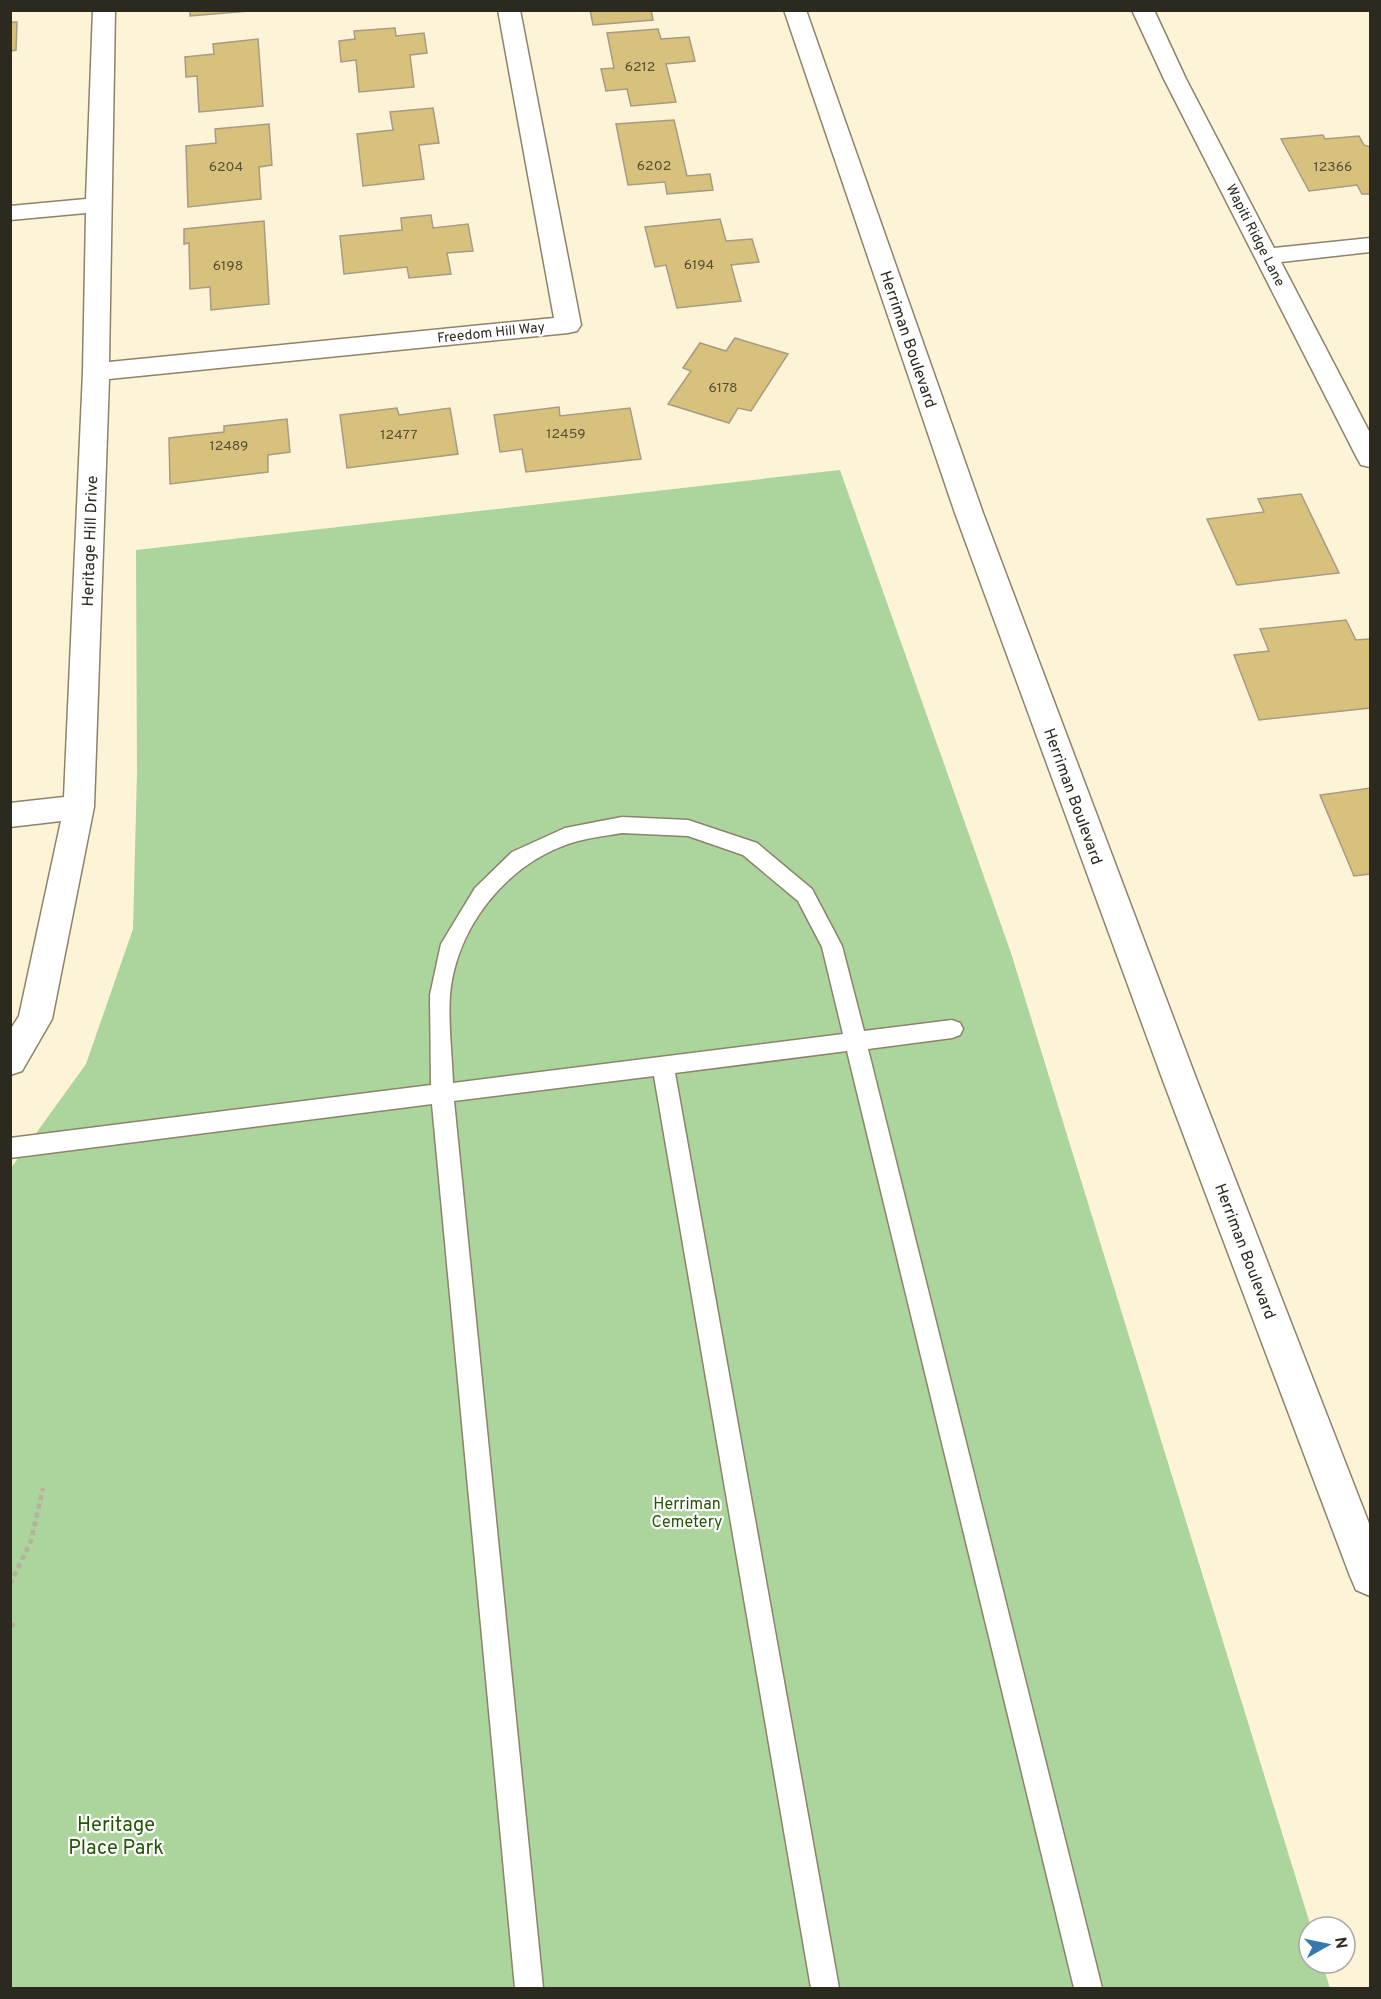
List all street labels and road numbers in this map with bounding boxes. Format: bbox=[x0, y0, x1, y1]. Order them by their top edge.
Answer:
street label: Wapiti Ridge Lane bbox=[1222, 182, 1288, 290]
street label: Herriman Boulevard bbox=[874, 268, 940, 411]
street label: Freedom Hill Way bbox=[437, 319, 546, 348]
street label: Heritage Hill Drive bbox=[79, 475, 103, 607]
street label: Herriman Boulevard bbox=[1038, 726, 1106, 868]
street label: Herriman Boulevard bbox=[1209, 1181, 1279, 1322]

